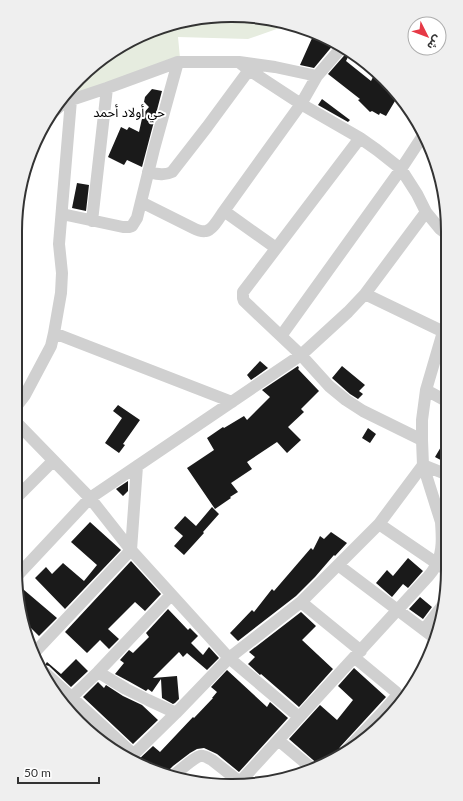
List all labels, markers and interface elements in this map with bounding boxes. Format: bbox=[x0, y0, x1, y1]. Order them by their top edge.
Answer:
north arrow bbox=[407, 16, 447, 56]
text: ش bbox=[424, 32, 445, 53]
district label: حي أولاد أحمد bbox=[93, 104, 165, 123]
scale bar bbox=[18, 759, 99, 785]
text: 50 m bbox=[24, 765, 51, 780]

